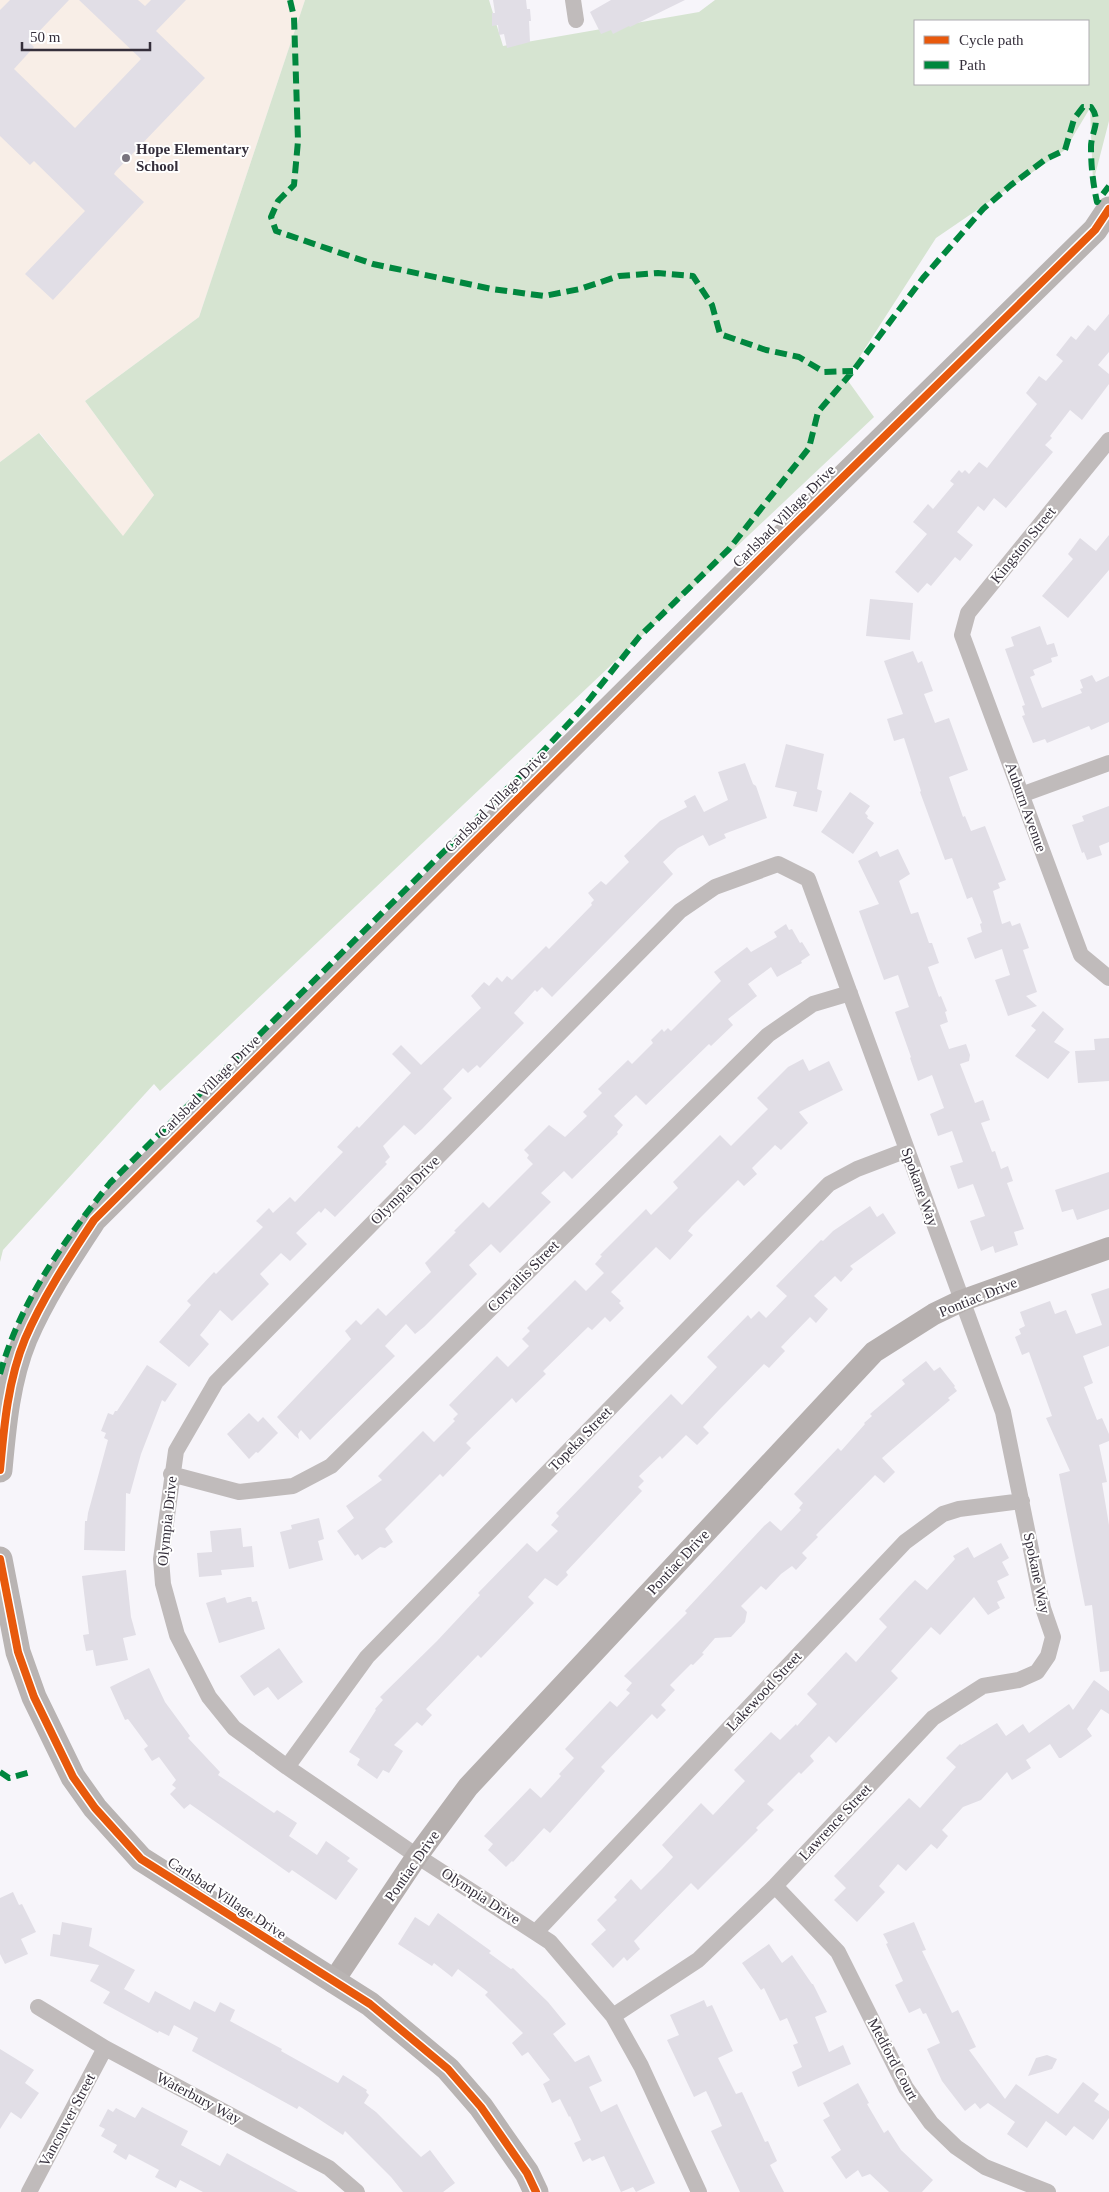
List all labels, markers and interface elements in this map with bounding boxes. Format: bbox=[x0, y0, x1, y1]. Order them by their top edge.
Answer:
scale bar bbox=[22, 20, 150, 52]
legend bbox=[914, 20, 1089, 85]
text: 50 m bbox=[30, 29, 61, 45]
text: Cycle path bbox=[959, 32, 1024, 48]
text: Path bbox=[959, 57, 986, 73]
place label: Hope Elementary School bbox=[136, 141, 249, 174]
marker: Hope Elementary School bbox=[120, 152, 132, 164]
street label: Carlsbad Village Drive bbox=[730, 461, 839, 570]
street label: Kingston Street bbox=[987, 503, 1059, 586]
street label: Carlsbad Village Drive bbox=[442, 746, 551, 855]
street label: Auburn Avenue bbox=[1002, 760, 1050, 854]
street label: Carlsbad Village Drive bbox=[155, 1031, 264, 1140]
street label: Spokane Way bbox=[898, 1146, 942, 1229]
street label: Olympia Drive bbox=[367, 1152, 443, 1228]
street label: Corvallis Street bbox=[484, 1237, 562, 1315]
street label: Pontiac Drive bbox=[937, 1274, 1020, 1320]
street label: Topeka Street bbox=[546, 1403, 615, 1474]
street label: Olympia Drive bbox=[154, 1475, 180, 1567]
street label: Pontiac Drive bbox=[644, 1526, 712, 1598]
street label: Spokane Way bbox=[1021, 1531, 1053, 1615]
street label: Lakewood Street bbox=[723, 1648, 805, 1734]
street label: Lawrence Street bbox=[796, 1780, 875, 1863]
street label: Pontiac Drive bbox=[382, 1827, 443, 1905]
street label: Carlsbad Village Drive bbox=[165, 1854, 289, 1942]
street label: Olympia Drive bbox=[439, 1865, 524, 1928]
street label: Medford Court bbox=[865, 2015, 922, 2103]
street label: Waterbury Way bbox=[154, 2069, 244, 2127]
street label: Vancouver Street bbox=[36, 2070, 99, 2169]

